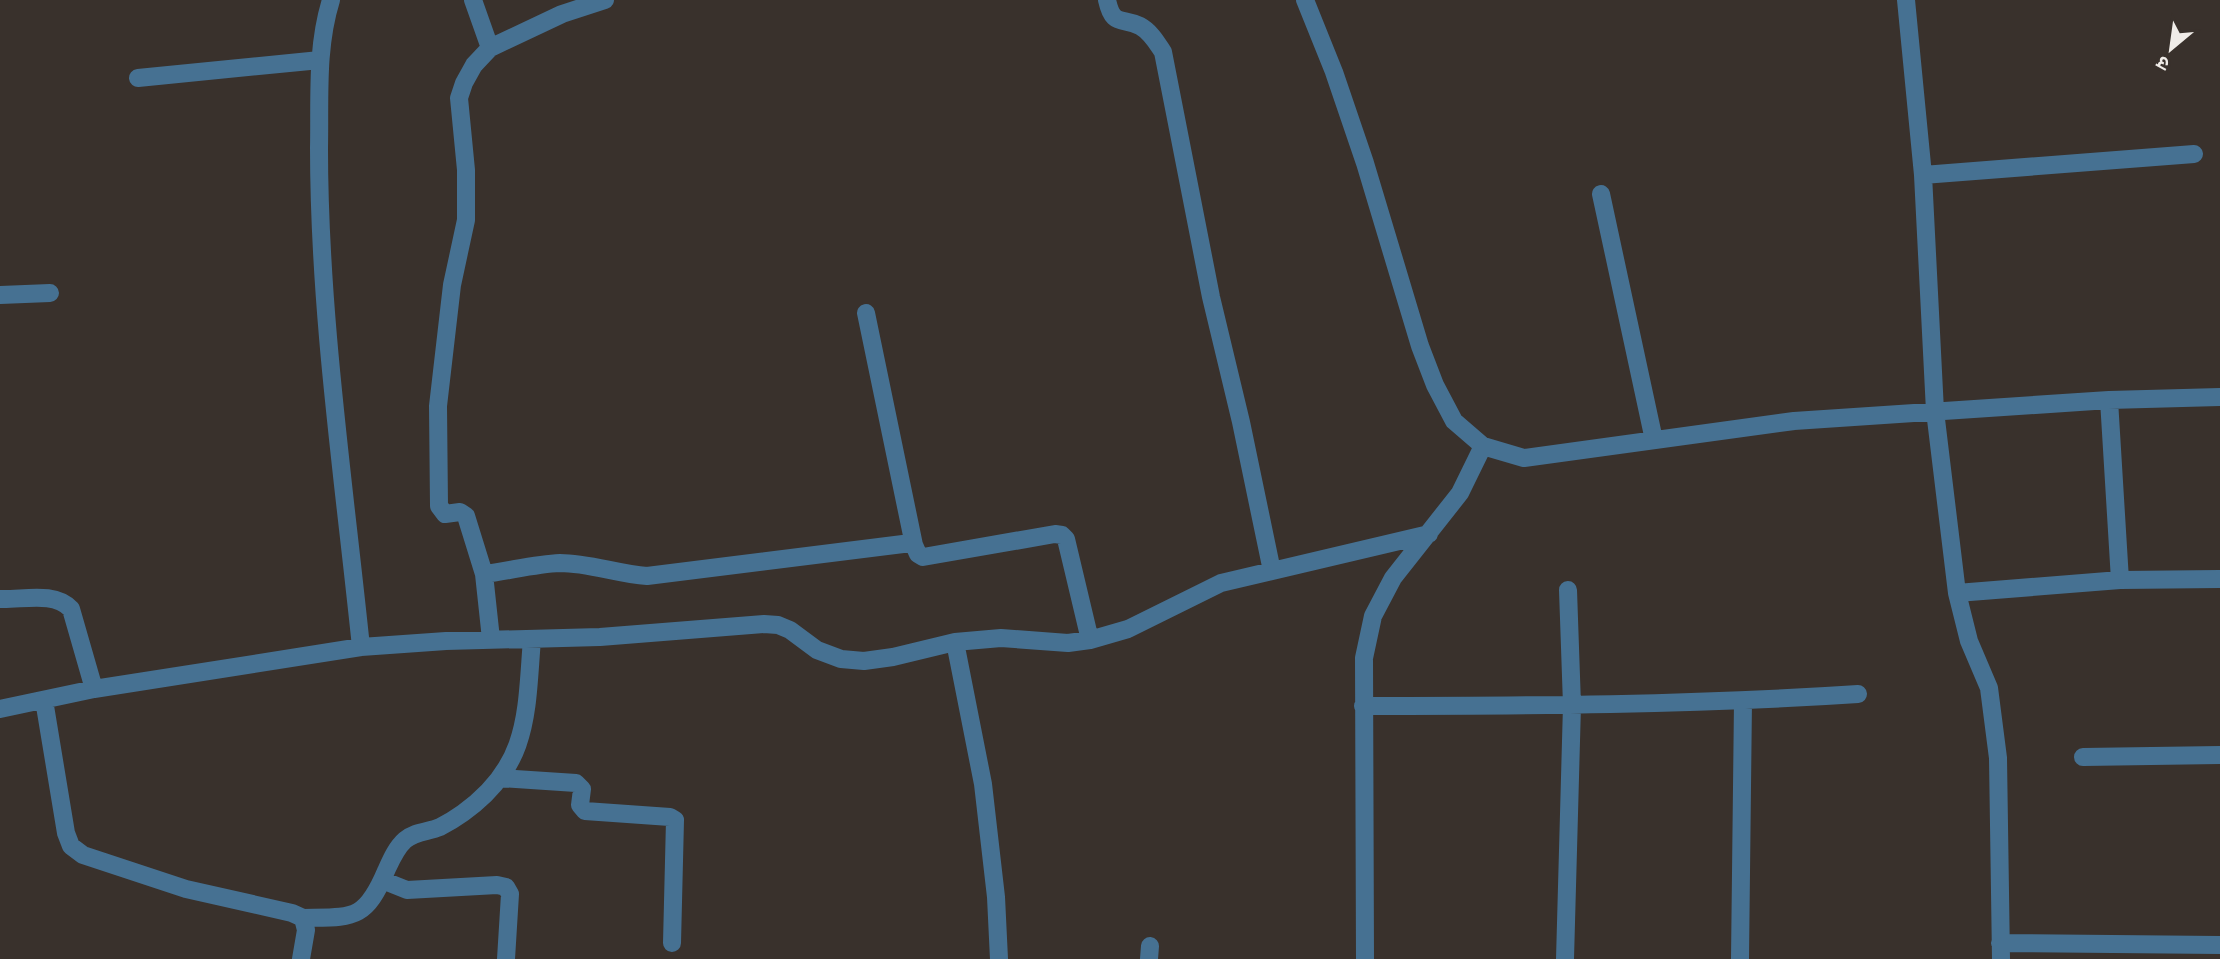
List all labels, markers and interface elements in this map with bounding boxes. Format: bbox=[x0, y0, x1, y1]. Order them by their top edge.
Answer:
north arrow bbox=[2136, 14, 2206, 84]
text: उ bbox=[2151, 49, 2174, 78]

